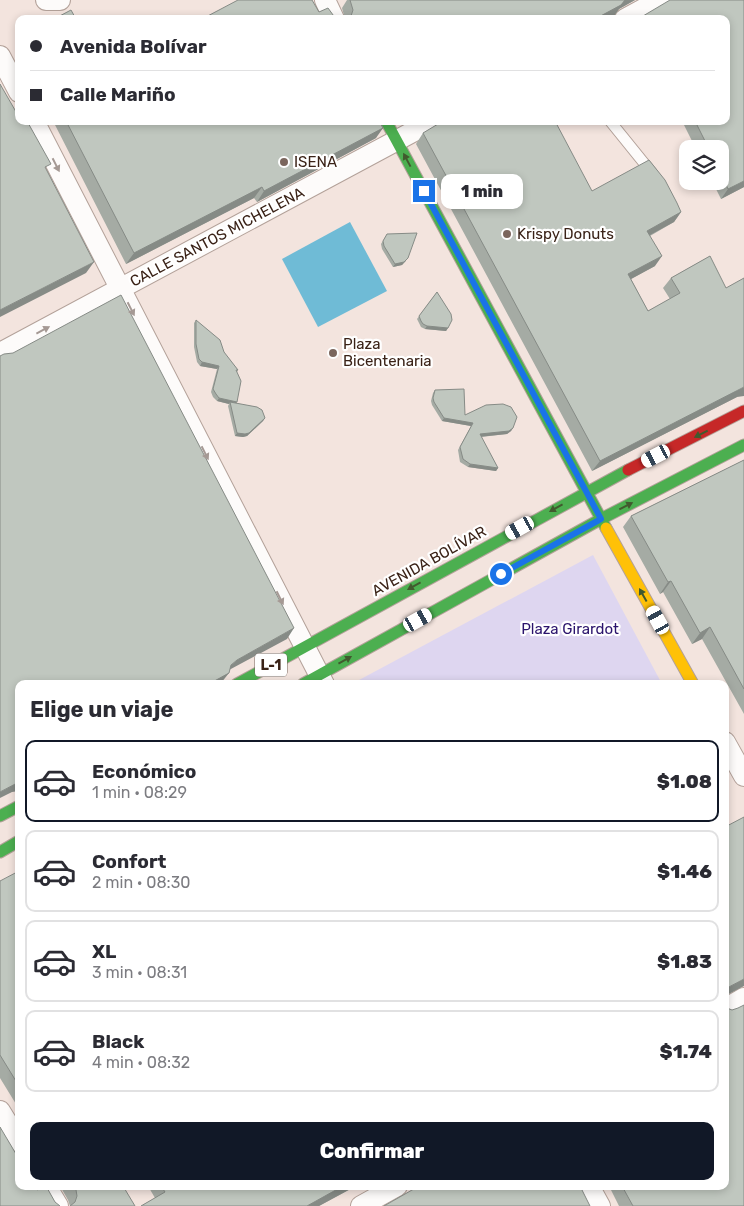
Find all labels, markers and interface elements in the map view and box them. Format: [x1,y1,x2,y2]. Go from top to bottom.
text: Avenida Bolívar [60,35,207,58]
text: Calle Mariño [60,83,176,106]
map controls [679,140,729,190]
button: layers [679,140,729,190]
place label: ISENA [294,153,337,171]
one-way arrow [403,153,411,168]
marker: ISENA [278,156,290,168]
one-way arrow [52,157,60,172]
callout: 1 min [442,174,524,208]
route end [413,180,435,202]
text: 1 min [461,182,503,201]
street label: CALLE SANTOS MICHELENA [127,183,307,291]
place label: Krispy Donuts [517,225,614,243]
marker: Krispy Donuts [501,228,513,240]
one-way arrow [127,302,135,316]
one-way arrow [36,326,50,334]
place label: Plaza Bicentenaria [343,335,432,370]
marker: Plaza Bicentenaria [327,347,339,359]
one-way arrow [693,430,708,438]
car [639,443,672,469]
one-way arrow [201,446,209,461]
one-way arrow [618,502,633,510]
one-way arrow [549,504,564,512]
car [503,514,536,542]
street label: AVENIDA BOLÍVAR [369,522,489,600]
route start [490,563,512,585]
one-way arrow [406,582,421,590]
one-way arrow [639,589,648,602]
one-way arrow [275,591,284,605]
car [644,603,671,637]
car [401,606,434,634]
park label: Plaza Girardot [521,620,619,638]
road number: L-1 [255,654,287,676]
one-way arrow [338,656,353,664]
text: Elige un viaje [30,696,174,723]
icon: car [32,759,77,804]
text: Económico [92,760,196,783]
text: $1.08 [657,770,712,793]
text: 1 min · 08:29 [92,783,187,802]
icon: car [32,849,77,894]
text: Confort [92,850,166,873]
text: $1.46 [657,860,712,883]
text: 2 min · 08:30 [92,873,190,892]
icon: car [32,939,77,984]
text: XL [92,940,116,963]
text: $1.83 [657,950,712,973]
text: 3 min · 08:31 [92,963,187,982]
icon: car [32,1029,77,1074]
text: Black [92,1030,144,1053]
text: $1.74 [660,1040,712,1063]
text: 4 min · 08:32 [92,1053,190,1072]
button: Confirmar [30,1122,714,1180]

